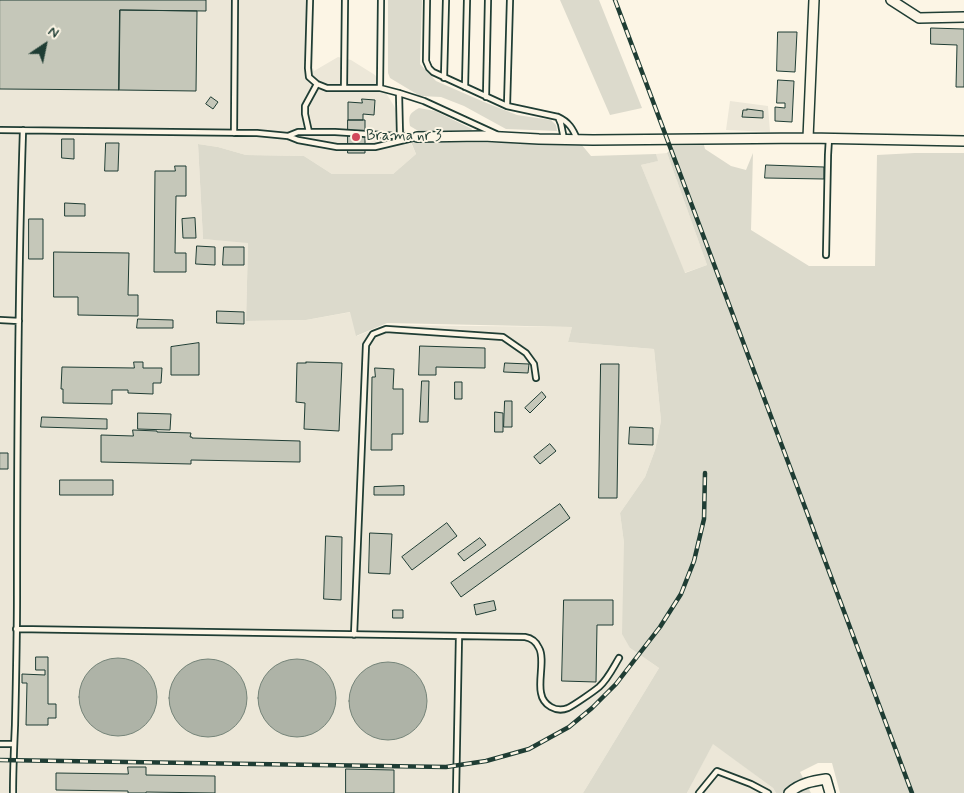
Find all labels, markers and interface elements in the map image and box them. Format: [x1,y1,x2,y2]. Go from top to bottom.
north arrow [20,20,70,70]
text: N [44,22,62,43]
place label: Brama nr 3 [366,128,442,146]
marker: Brama nr 3 [350,131,362,143]

